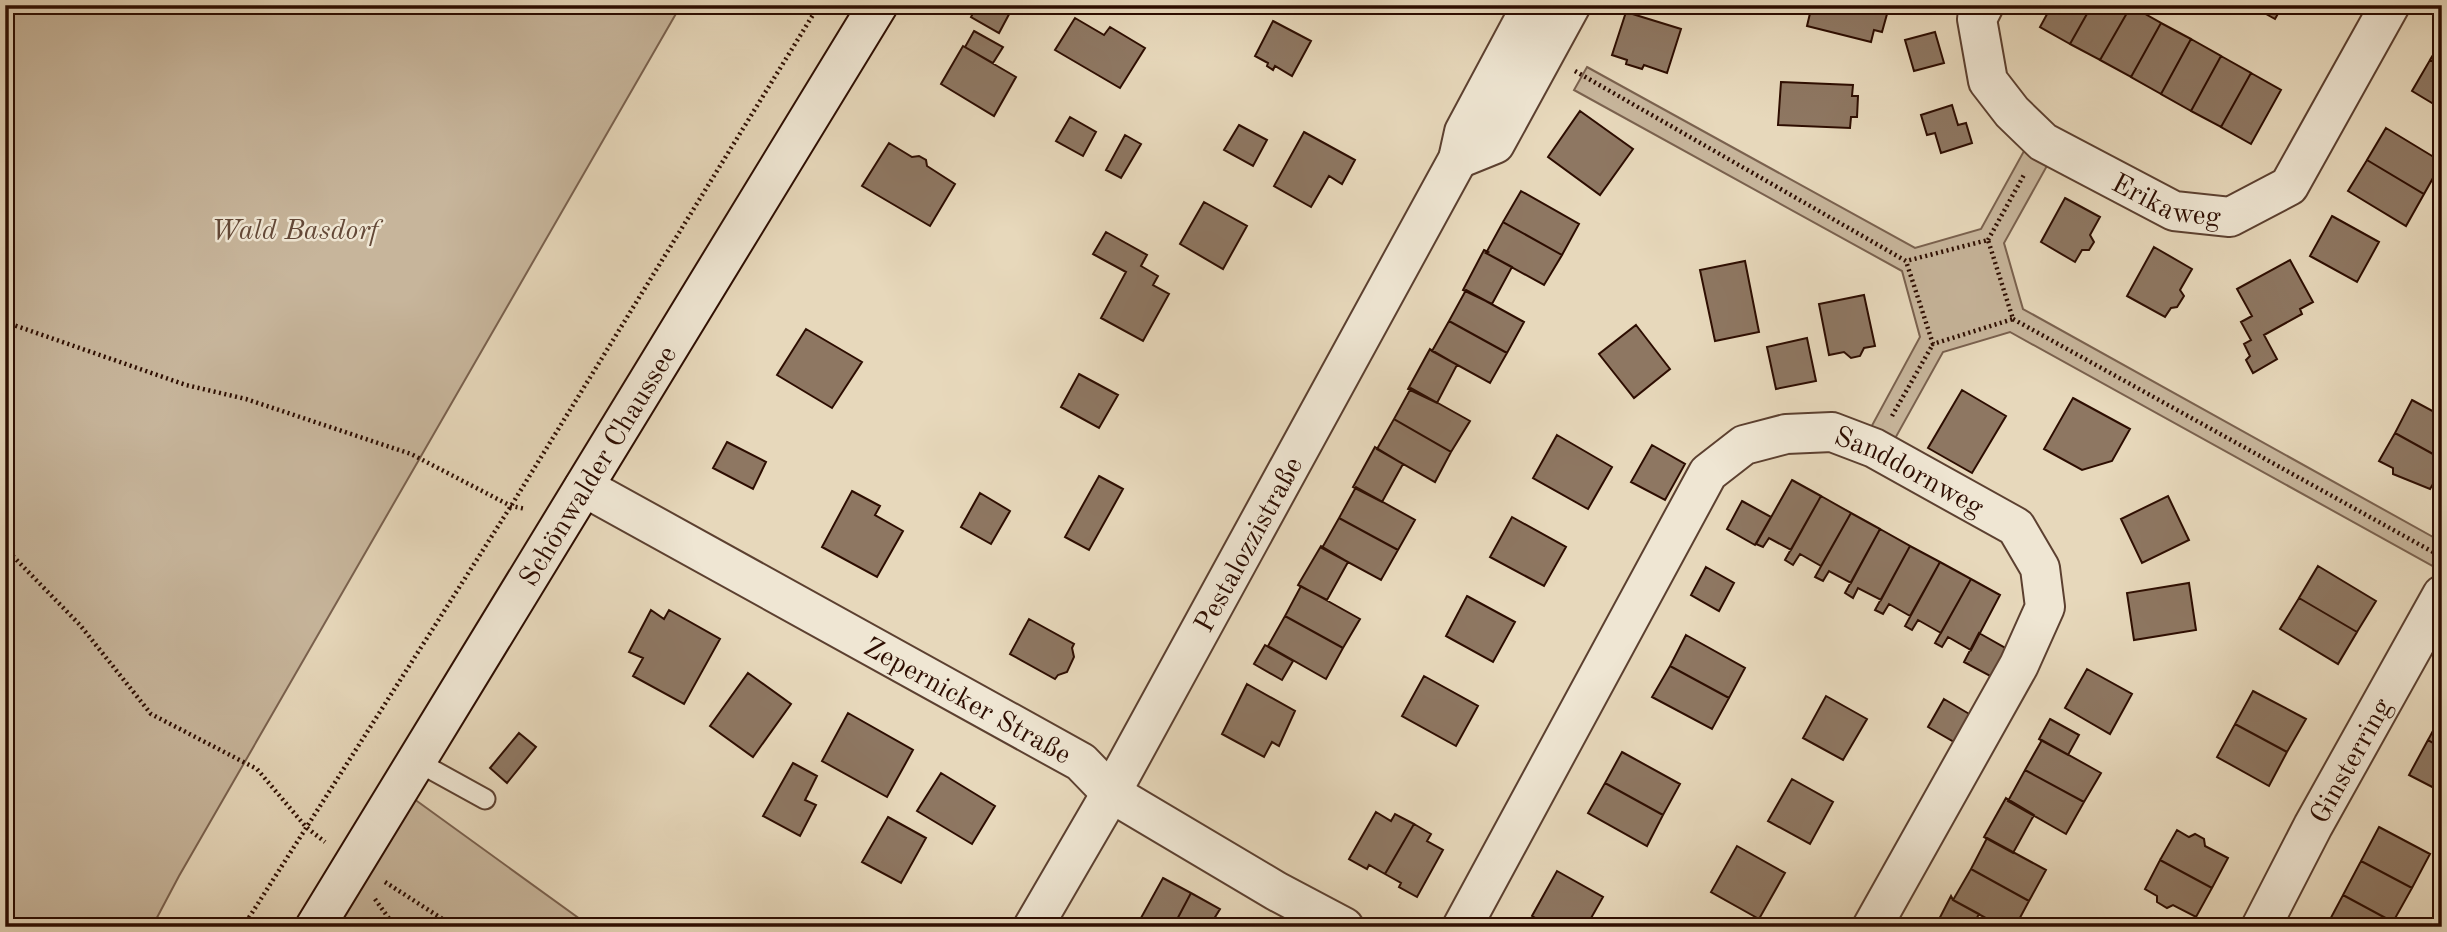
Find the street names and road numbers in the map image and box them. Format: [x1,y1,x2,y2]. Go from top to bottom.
street label: Erikaweg [2107,170,2222,233]
street label: Schönwalder Chaussee [516,342,683,592]
street label: Sanddornweg [1830,423,1988,523]
street label: Pestalozzistraße [1191,453,1309,638]
street label: Zepernicker Straße [858,634,1075,771]
street label: Ginsterring [2306,694,2398,829]

